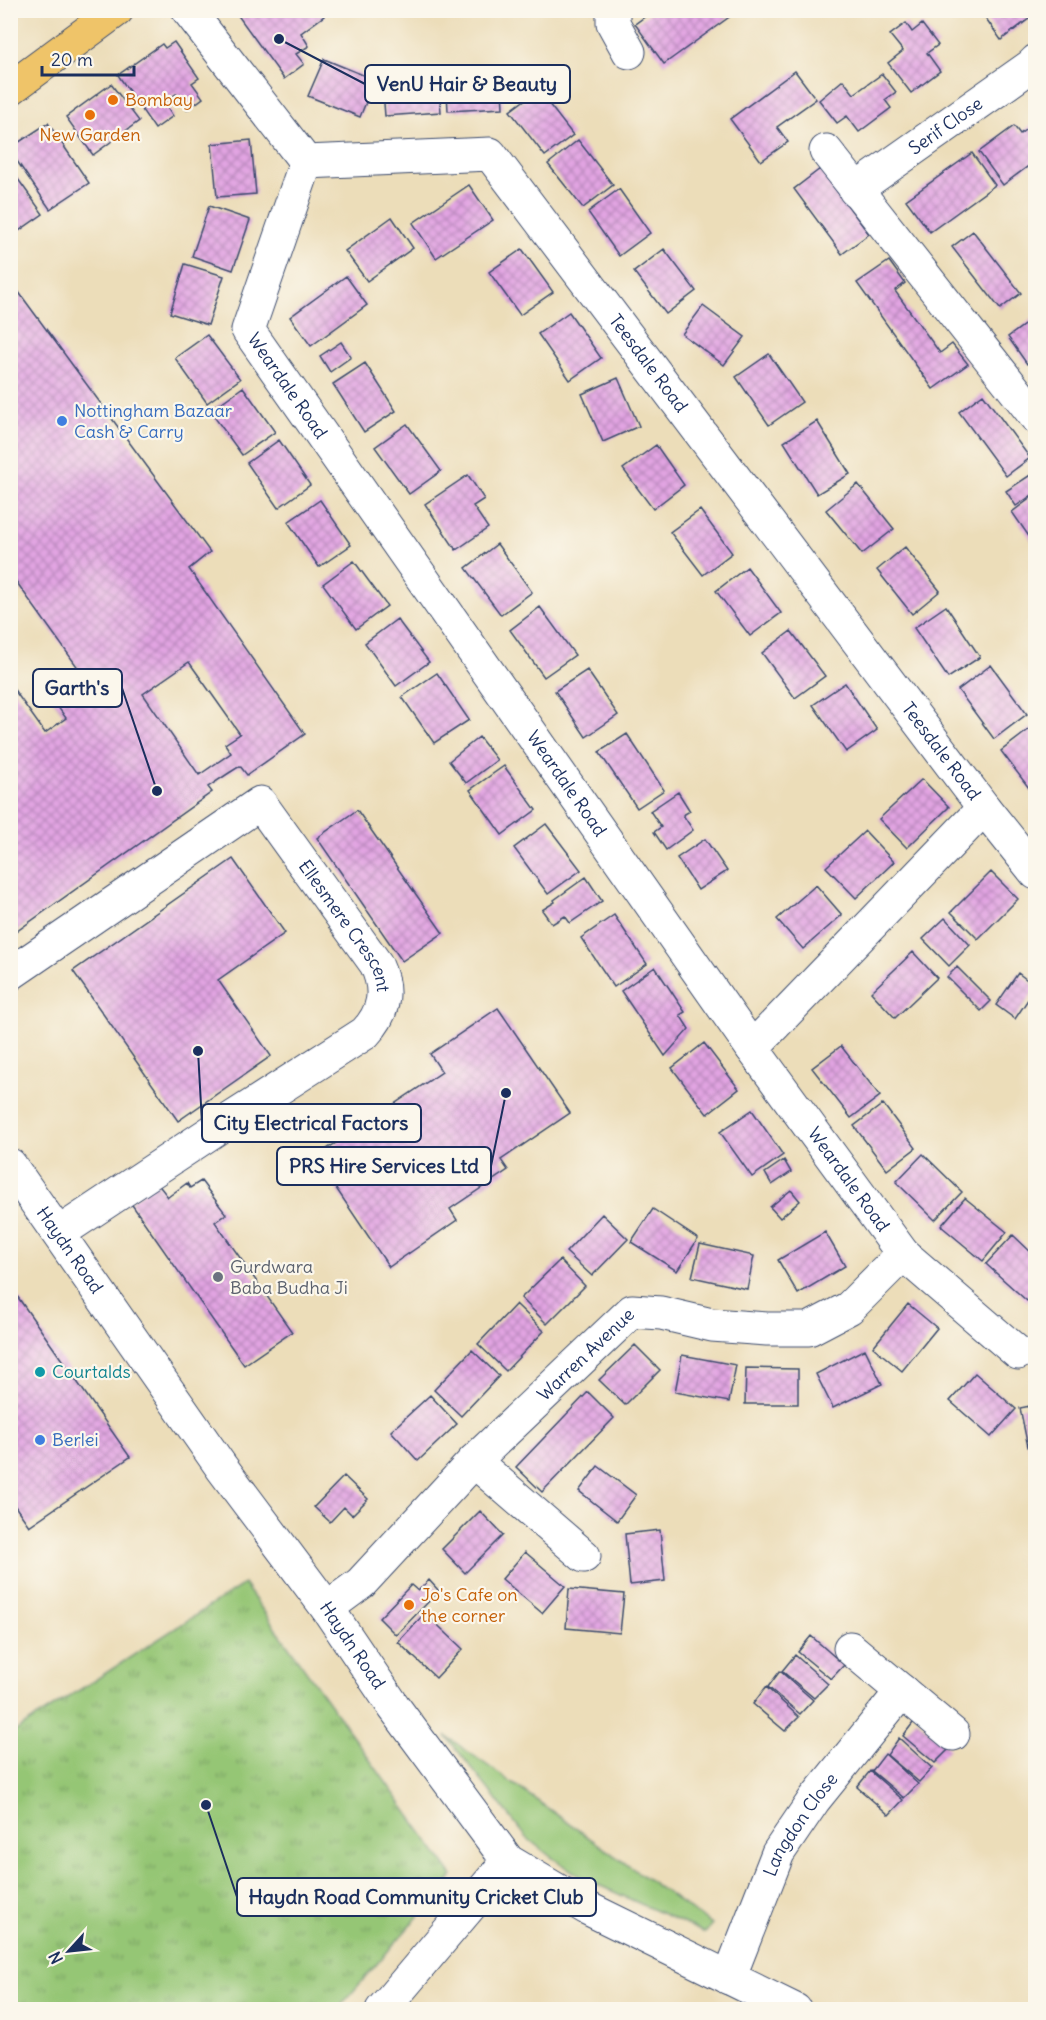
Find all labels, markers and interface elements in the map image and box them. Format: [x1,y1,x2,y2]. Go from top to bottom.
scale bar [42,39,134,77]
text: 20 m [51,48,93,71]
callout: VenU Hair & Beauty [365,65,570,103]
text: VenU Hair & Beauty [377,71,557,96]
place label: Bombay [125,88,193,111]
street label: Serif Close [904,92,987,160]
marker: Bombay [106,93,120,107]
marker: New Garden [83,108,97,122]
place label: New Garden [39,123,141,146]
street label: Teesdale Road [604,309,693,417]
street label: Weardale Road [243,328,333,443]
place label: Nottingham Bazaar Cash & Carry [74,399,233,443]
marker: Nottingham Bazaar Cash & Carry [55,414,69,428]
callout: Garth's [33,669,122,707]
text: Garth's [45,675,109,700]
street label: Teesdale Road [897,697,986,805]
street label: Weardale Road [522,726,612,841]
street label: Ellesmere Crescent [294,855,395,993]
callout: City Electrical Factors [202,1104,421,1142]
text: City Electrical Factors [214,1110,408,1135]
street label: Weardale Road [803,1122,895,1236]
callout: PRS Hire Services Ltd [277,1147,491,1185]
text: PRS Hire Services Ltd [289,1153,479,1178]
street label: Haydn Road [32,1202,109,1298]
place label: Gurdwara Baba Budha Ji [230,1255,348,1299]
marker: Gurdwara Baba Budha Ji [211,1270,225,1284]
street label: Warren Avenue [532,1303,639,1406]
place label: Courtalds [52,1360,131,1383]
marker: Courtalds [33,1365,47,1379]
place label: Berlei [52,1428,99,1451]
marker: Berlei [33,1433,47,1447]
place label: Jo's Cafe on the corner [421,1583,518,1627]
street label: Haydn Road [315,1597,391,1694]
marker: Jo's Cafe on the corner [402,1598,416,1612]
street label: Langdon Close [758,1768,842,1880]
callout: Haydn Road Community Cricket Club [237,1878,596,1916]
text: Haydn Road Community Cricket Club [248,1884,584,1909]
north arrow [39,1921,99,1981]
text: N [44,1948,67,1967]

